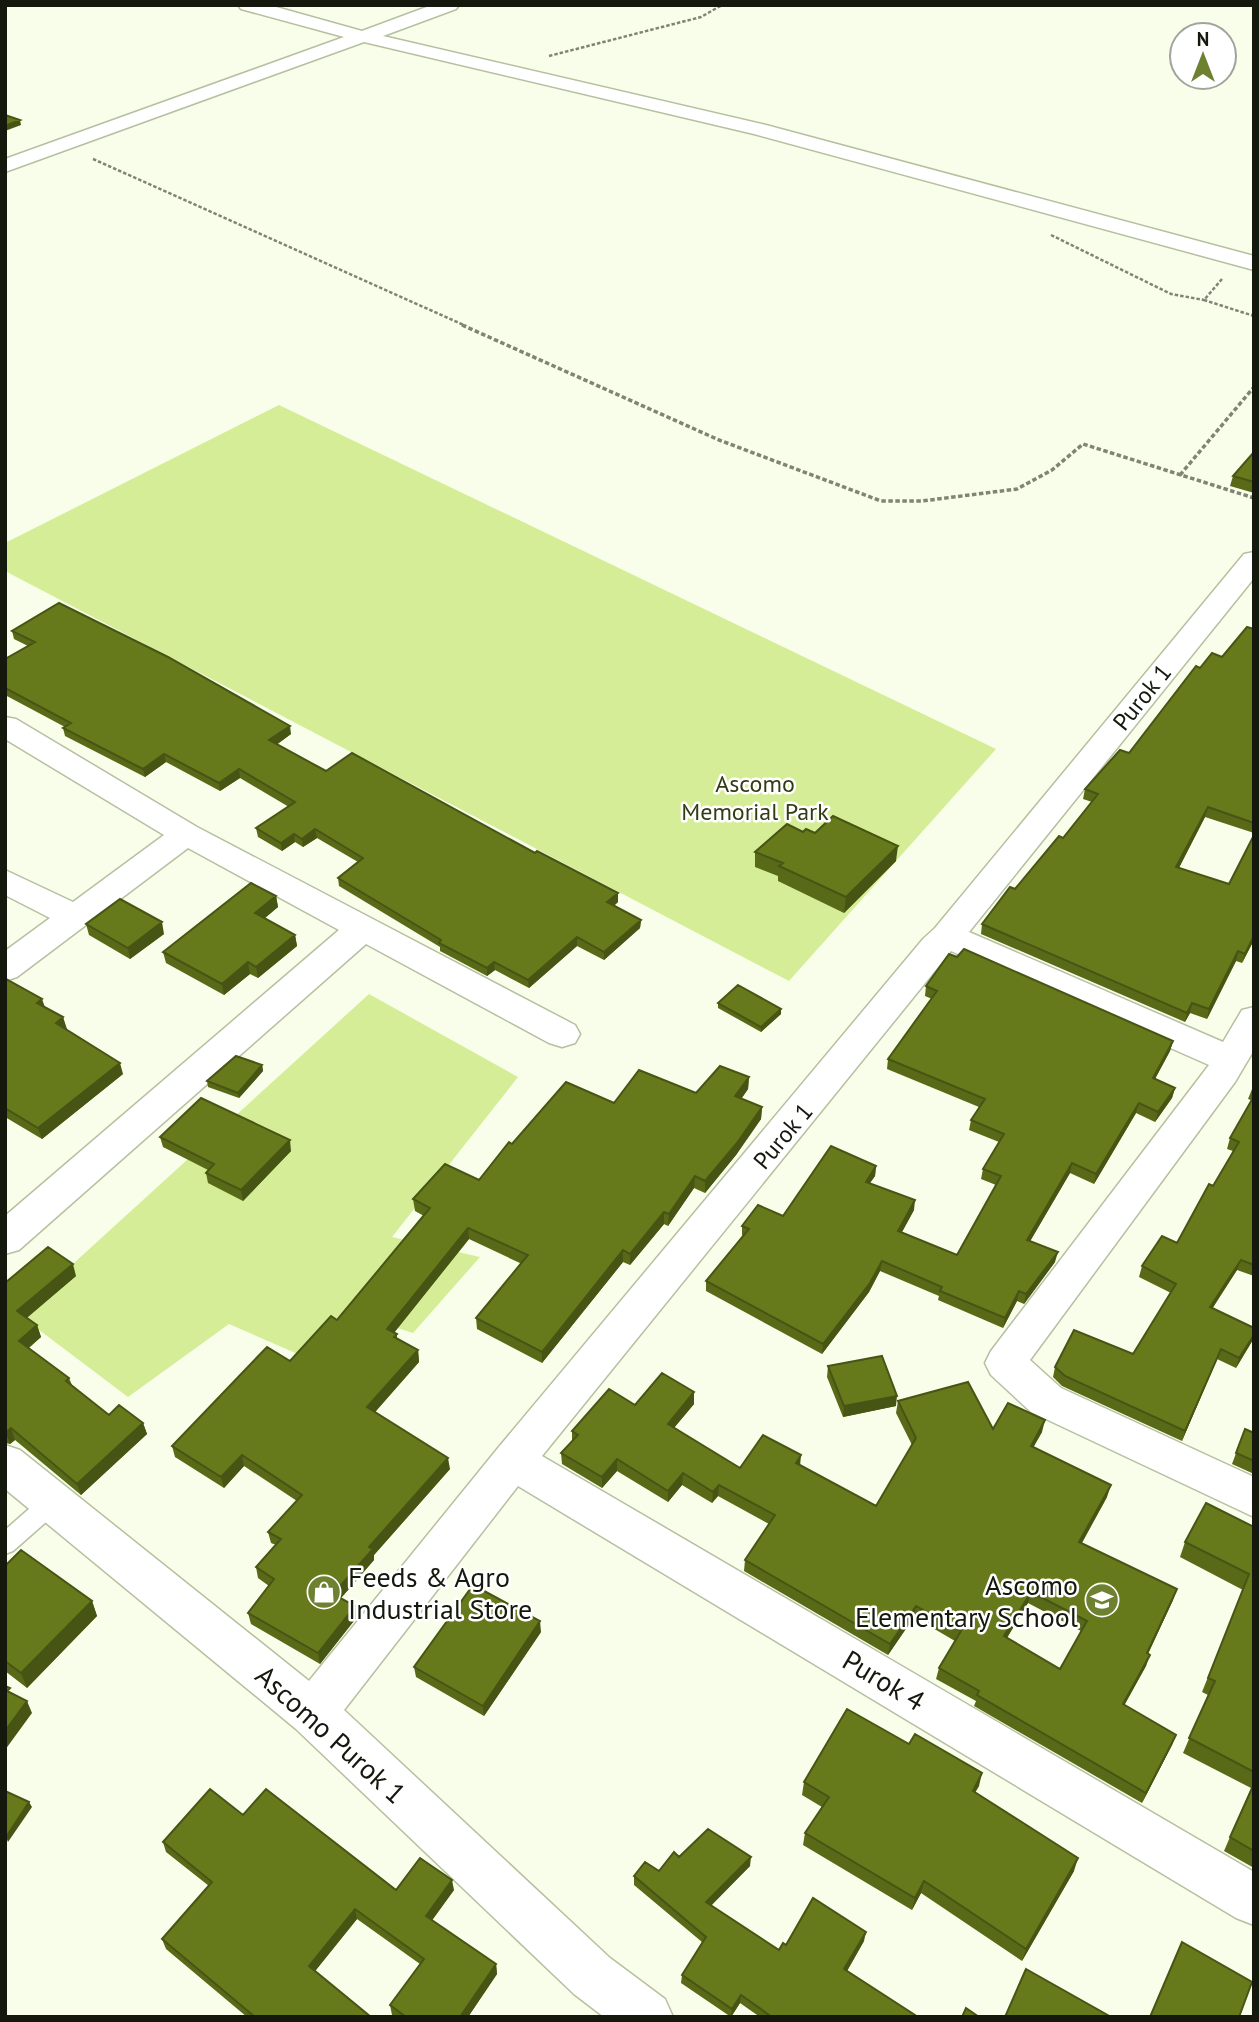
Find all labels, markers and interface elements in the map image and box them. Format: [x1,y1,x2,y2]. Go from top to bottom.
north arrow [1168,21,1238,91]
text: N [1197,27,1209,51]
street label: Purok 1 [1106,657,1178,737]
park label: Ascomo Memorial Park [681,768,829,827]
street label: Purok 1 [746,1097,820,1175]
place label: Feeds & Agro Industrial Store [348,1558,532,1627]
place label: Ascomo Elementary School [855,1566,1078,1635]
shop icon: Feeds & Agro Industrial Store [305,1573,343,1611]
school or university icon: Ascomo Elementary School [1083,1581,1121,1619]
street label: Purok 4 [836,1641,932,1719]
street label: Ascomo Purok 1 [248,1657,414,1811]

